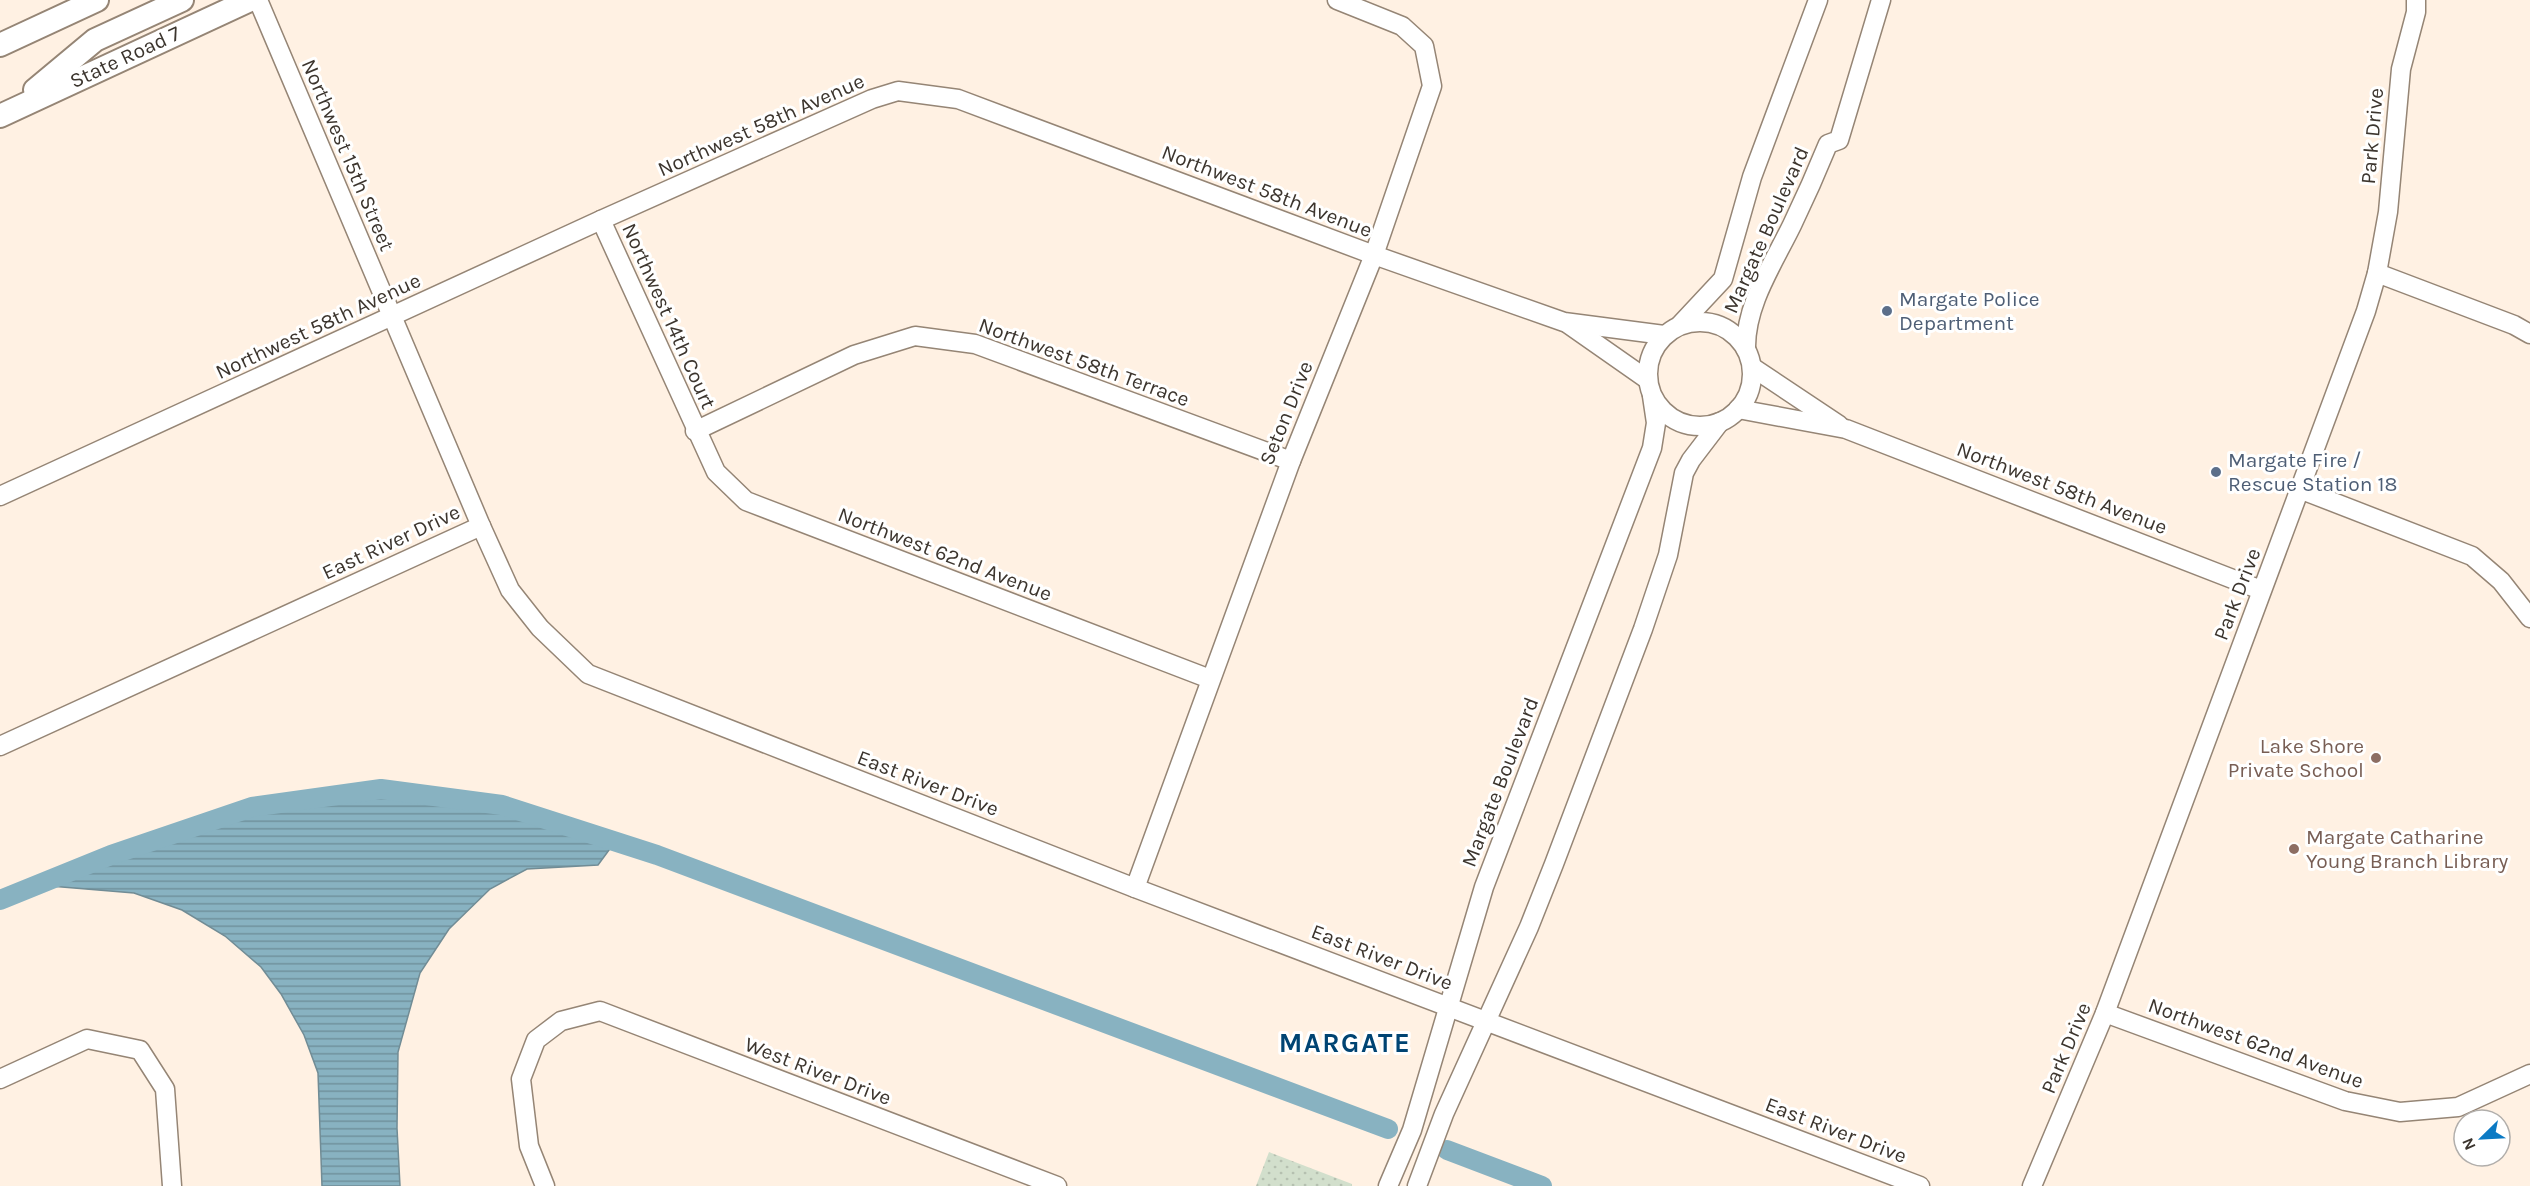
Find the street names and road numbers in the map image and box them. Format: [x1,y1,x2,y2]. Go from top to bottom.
street label: State Road 7 [66,21,184,93]
street label: Northwest 15th Street [297,56,399,255]
street label: Northwest 58th Avenue [654,69,868,181]
street label: Park Drive [2356,87,2388,185]
street label: Northwest 58th Avenue [1158,140,1376,242]
street label: Margate Boulevard [1718,143,1814,317]
street label: Northwest 14th Court [617,219,721,413]
street label: Northwest 58th Avenue [212,268,424,384]
street label: Northwest 58th Terrace [975,313,1193,411]
street label: Seton Drive [1254,358,1318,468]
street label: Northwest 58th Avenue [1953,437,2171,539]
street label: East River Drive [318,500,464,584]
street label: Northwest 62nd Avenue [835,502,1055,606]
street label: Park Drive [2208,545,2266,643]
street label: Margate Boulevard [1457,694,1543,870]
street label: East River Drive [854,745,1002,821]
street label: East River Drive [1308,919,1456,995]
street label: Northwest 62nd Avenue [2145,993,2367,1093]
street label: Park Drive [2036,999,2096,1097]
street label: West River Drive [741,1032,895,1110]
street label: East River Drive [1762,1092,1910,1168]

